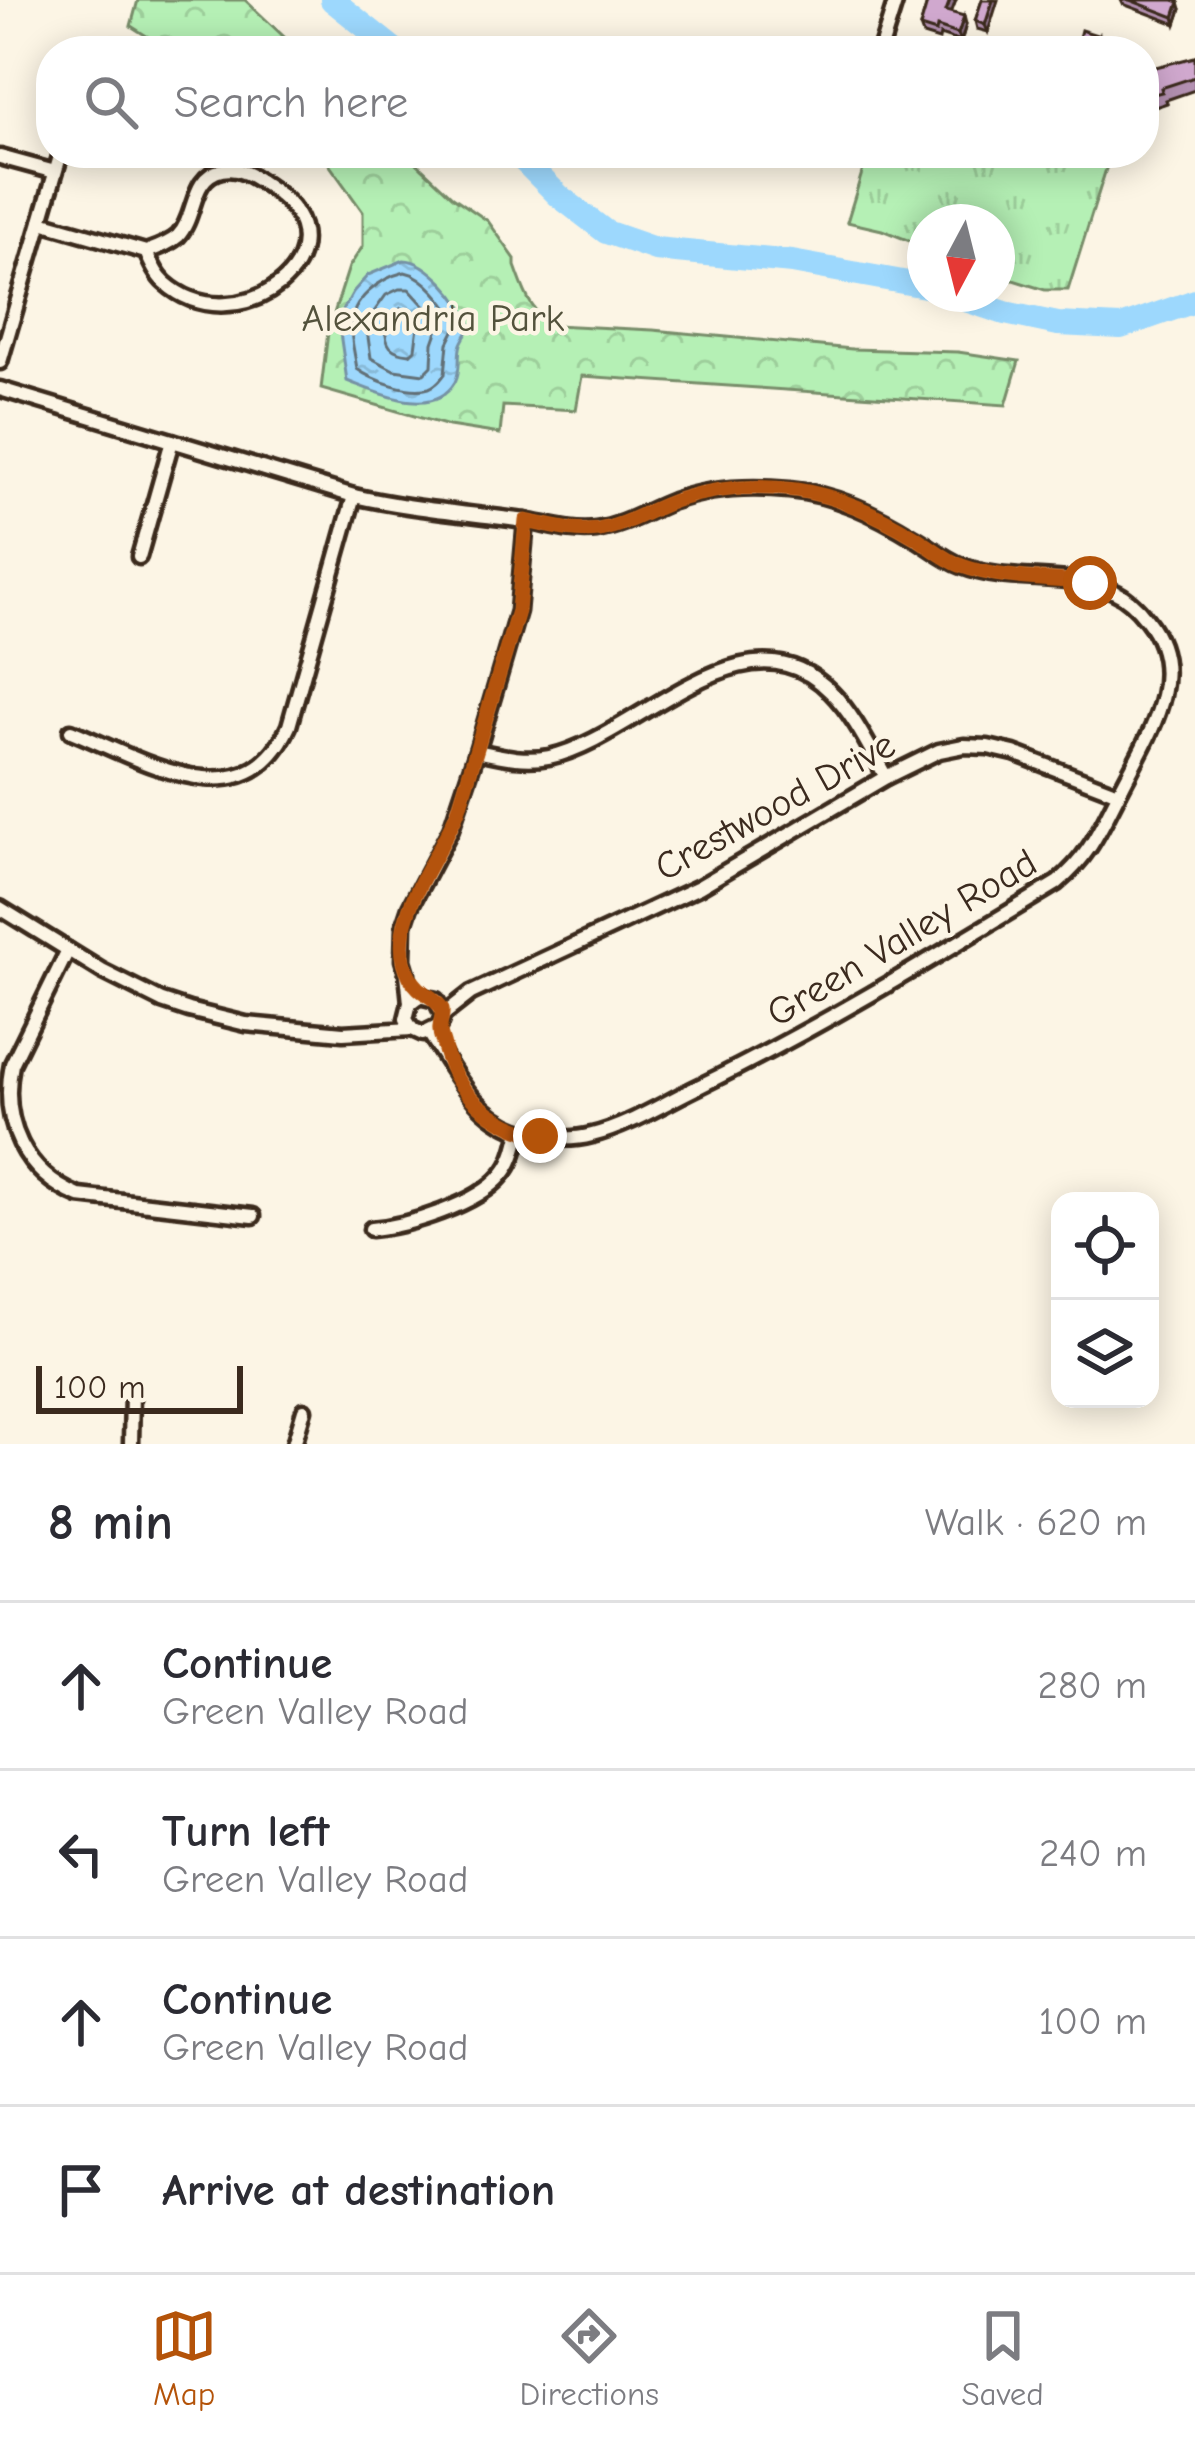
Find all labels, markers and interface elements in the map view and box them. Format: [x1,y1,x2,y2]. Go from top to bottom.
search box [36,36,1159,168]
icon: search [78,69,144,135]
text: Search here [174,76,408,128]
north arrow [907,204,1015,312]
park label: Alexandria Park [302,296,565,341]
route start [1063,556,1117,610]
street label: Crestwood Drive [647,722,903,890]
street label: Green Valley Road [759,840,1045,1036]
route end [513,1109,567,1163]
map controls [1051,1192,1159,1408]
button: locate [1051,1192,1159,1300]
button: layers [1051,1300,1159,1408]
scale bar [36,1360,243,1413]
text: 100 m [54,1368,146,1406]
text: 8 min [48,1493,173,1552]
text: Walk · 620 m [925,1500,1147,1545]
text: Continue [162,1637,332,1689]
icon: ahead [48,1653,114,1719]
text: 280 m [1037,1663,1147,1708]
text: Green Valley Road [162,1689,468,1734]
text: Turn left [162,1805,329,1857]
icon: left [48,1821,114,1887]
text: 240 m [1039,1831,1147,1876]
text: Green Valley Road [162,1857,468,1902]
text: Continue [162,1973,332,2025]
icon: ahead [48,1989,114,2055]
text: 100 m [1039,1999,1147,2044]
text: Green Valley Road [162,2025,468,2070]
icon: arrive [48,2157,114,2223]
text: Arrive at destination [162,2164,555,2216]
tab: Map [151,2303,217,2413]
tab: Directions [520,2303,659,2413]
tab: Saved [961,2303,1044,2413]

